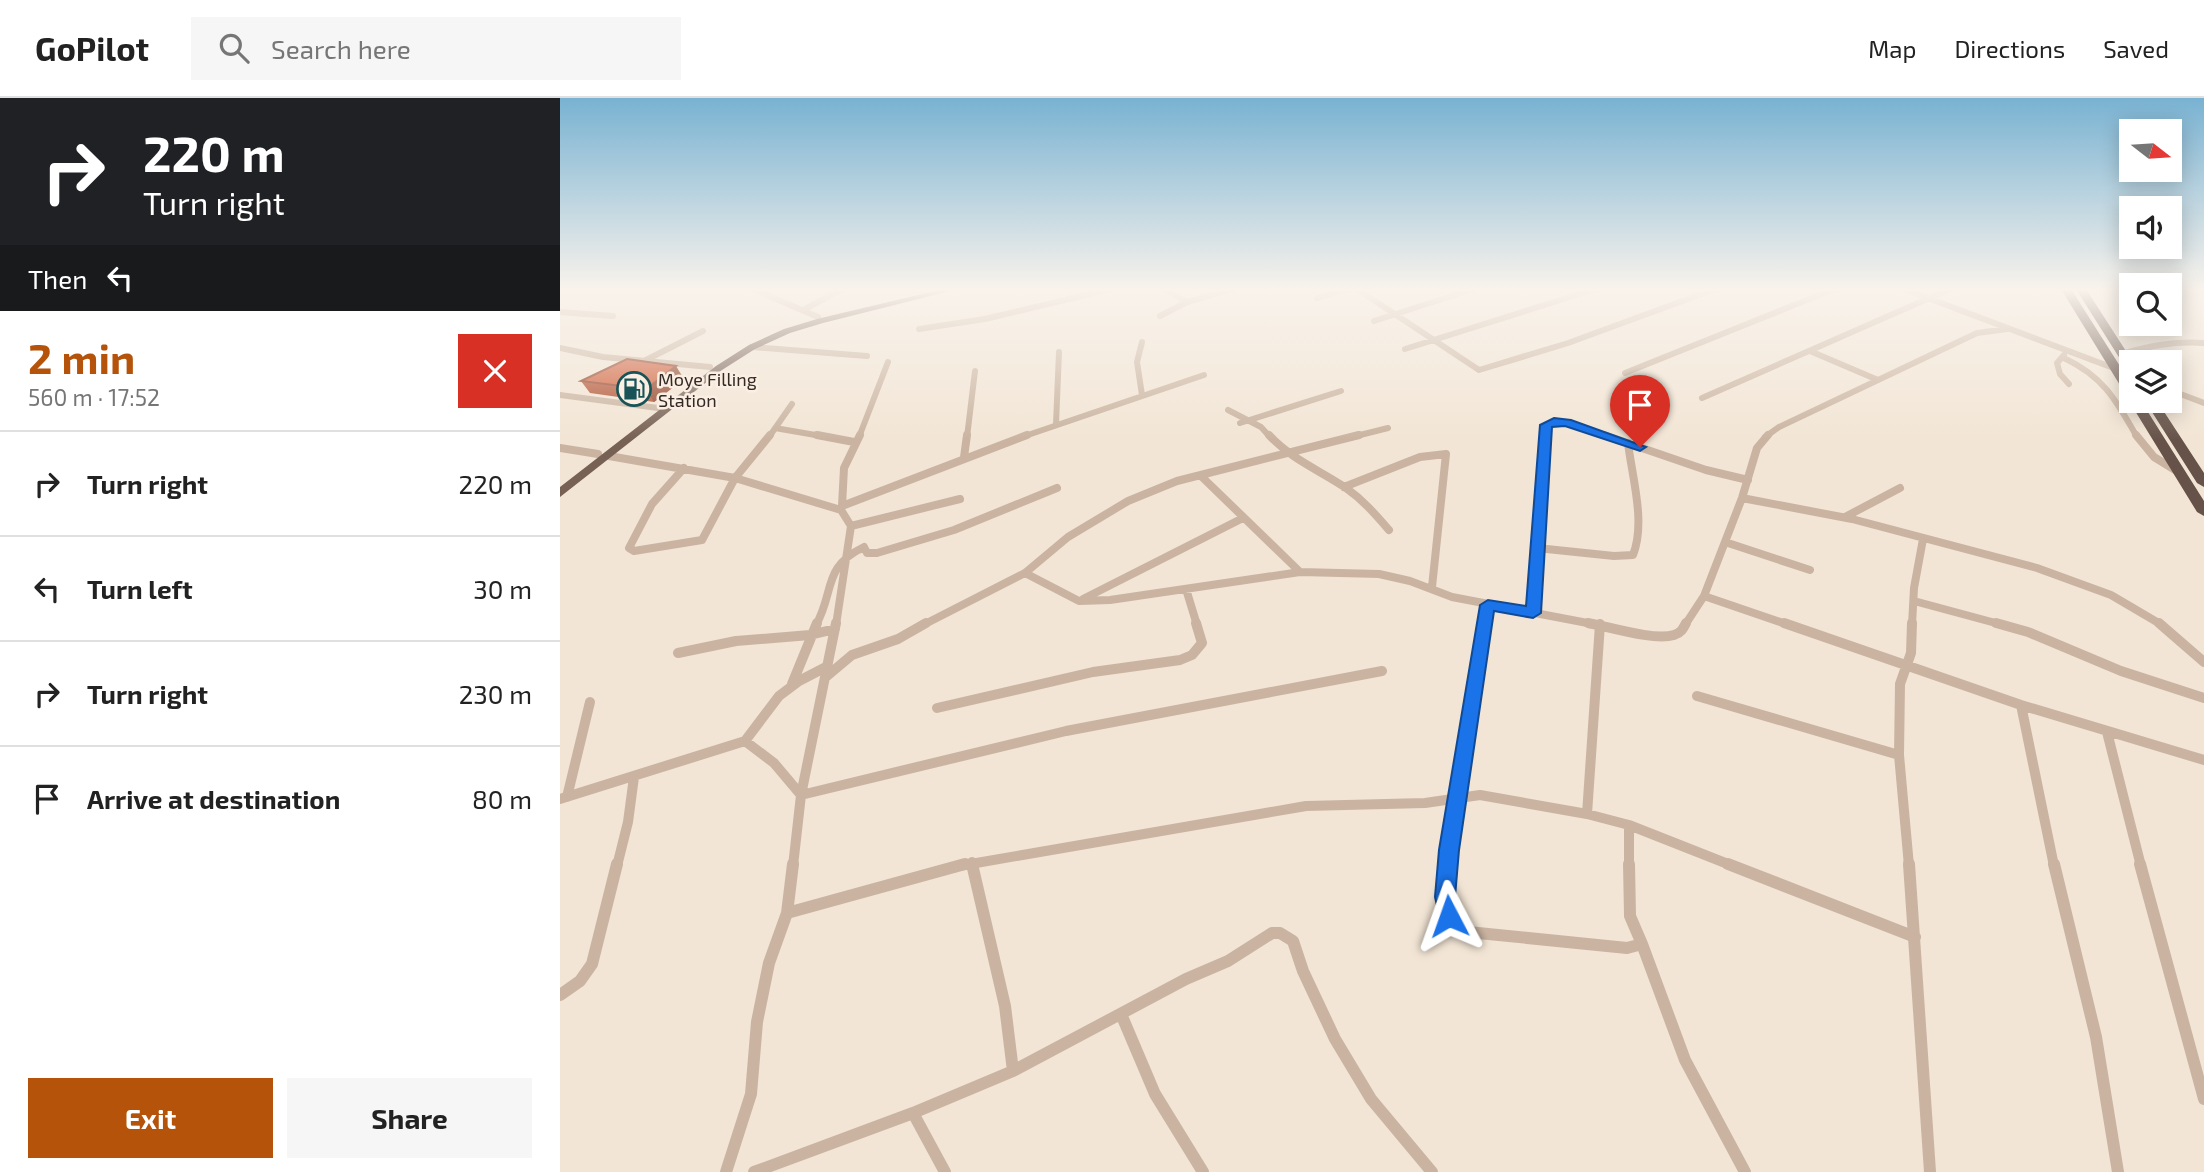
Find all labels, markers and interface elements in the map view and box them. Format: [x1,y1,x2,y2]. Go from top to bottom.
search box [191,17,681,80]
text: GoPilot [35,28,149,68]
icon: search [215,29,253,67]
text: Search here [271,33,411,64]
text: Map [1868,34,1916,63]
text: Directions [1954,34,2065,63]
text: Saved [2103,34,2169,63]
north arrow [2119,119,2182,182]
map controls [2119,119,2182,413]
text: 220 m [143,123,285,182]
icon: right [28,126,119,217]
text: Turn right [143,183,285,221]
button: sound [2119,196,2182,259]
icon: left [101,259,139,297]
text: Then [28,263,87,294]
button: search [2119,273,2182,336]
text: 2 min [28,332,135,382]
button: close [458,334,532,408]
button: layers [2119,350,2182,413]
place label: Moye Filling Station [658,368,757,411]
fuel station icon: Moye Filling Station [615,370,653,408]
pin [1610,375,1670,447]
text: 560 m · 17:52 [28,383,160,411]
icon: arrive [1621,386,1659,424]
icon: right [28,465,66,503]
text: Turn right [87,468,208,499]
text: 220 m [459,468,532,499]
icon: left [28,570,66,608]
text: Turn left [87,573,193,604]
text: 30 m [473,573,532,604]
icon: right [28,675,66,713]
text: Turn right [87,678,208,709]
text: 230 m [459,678,532,709]
icon: arrive [28,780,66,818]
text: Arrive at destination [87,783,340,814]
text: 80 m [472,783,532,814]
position arrow [1412,879,1486,953]
button: Exit [28,1078,273,1158]
button: Share [287,1078,532,1158]

